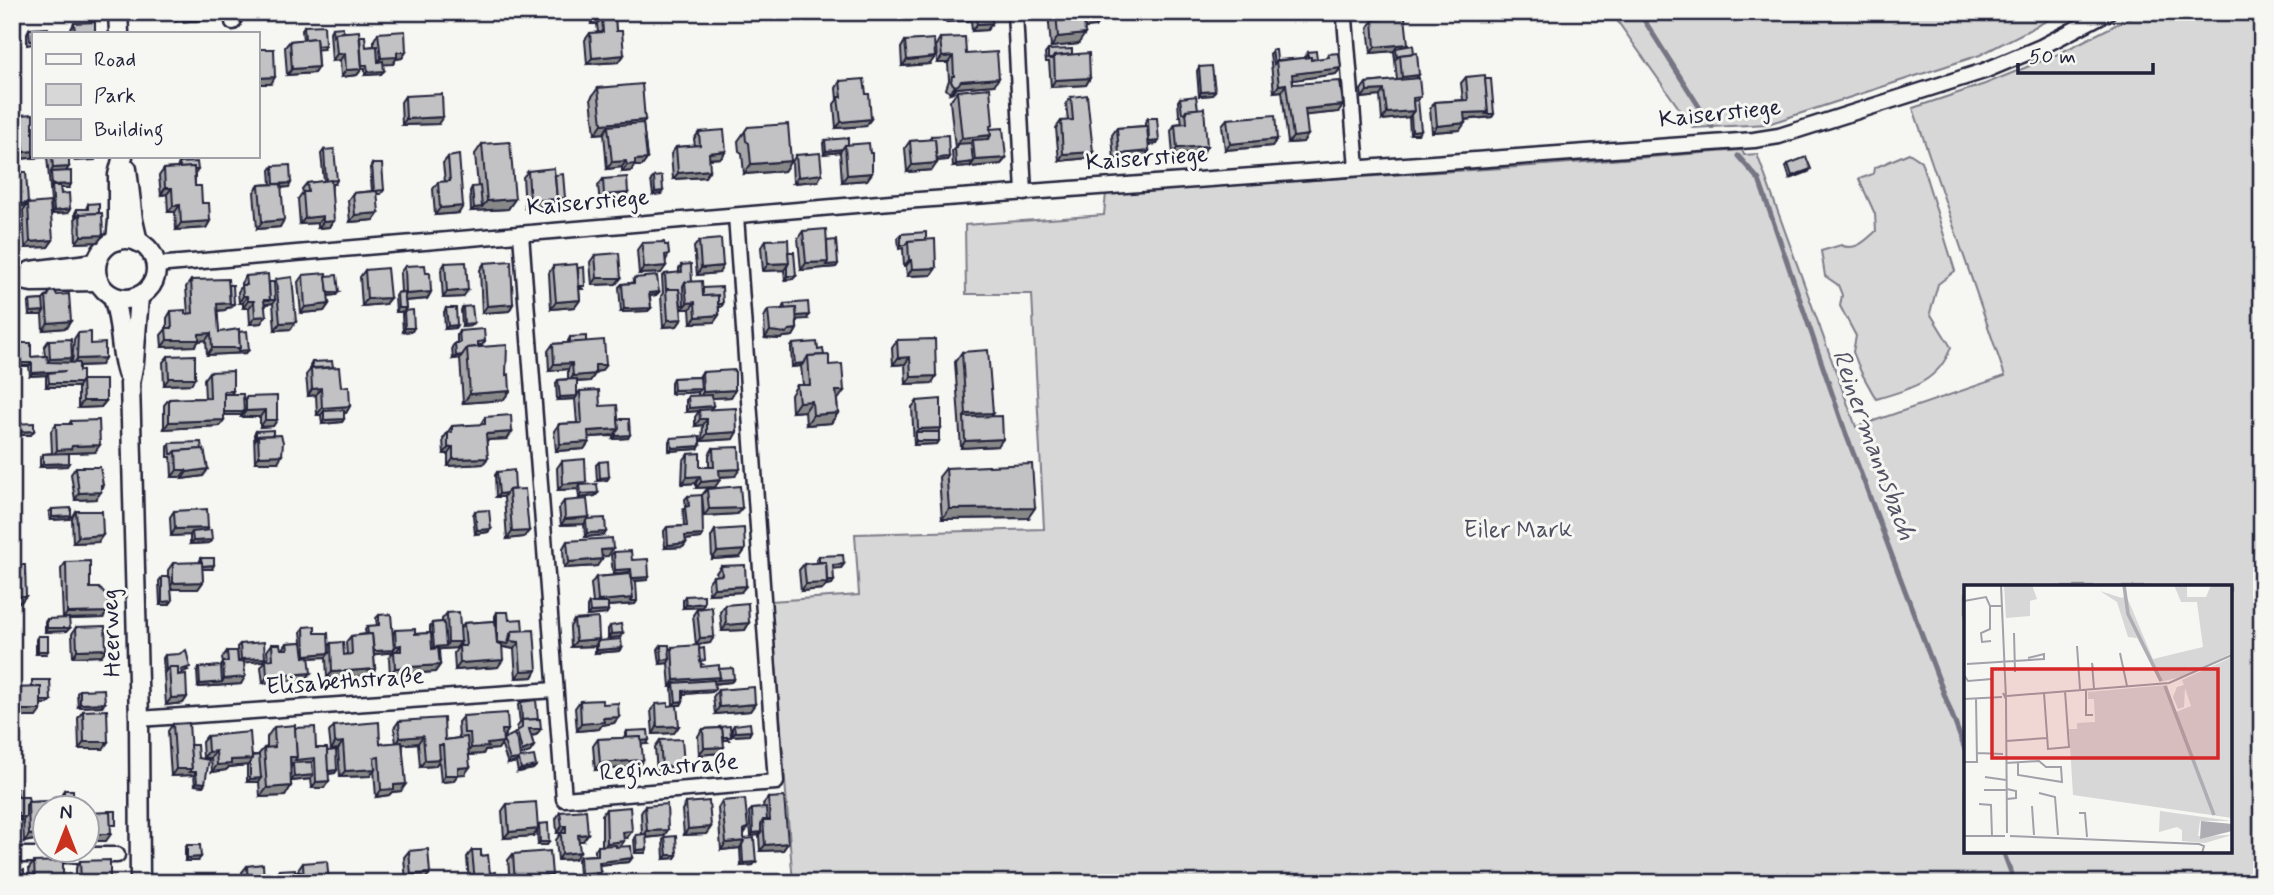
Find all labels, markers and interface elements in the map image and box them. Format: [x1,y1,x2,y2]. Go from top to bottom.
legend [32,32,259,158]
scale bar [2018,32,2153,76]
text: 50 m [2029,43,2076,71]
text: Road [94,46,136,74]
text: Park [94,82,136,110]
street label: Kaiserstiege [1657,92,1783,136]
text: Building [94,116,164,146]
street label: Kaiserstiege [1085,139,1209,179]
street label: Kaiserstiege [526,182,650,224]
water label: Reinermannsbach [1823,345,1923,545]
park label: Eiler Mark [1463,515,1573,546]
inset map [1964,585,2232,853]
street label: Heerweg [95,588,129,678]
street label: Elisabethstraße [265,661,425,703]
street label: Reginastraße [598,746,740,792]
north arrow [32,794,102,864]
text: N [60,801,72,826]

